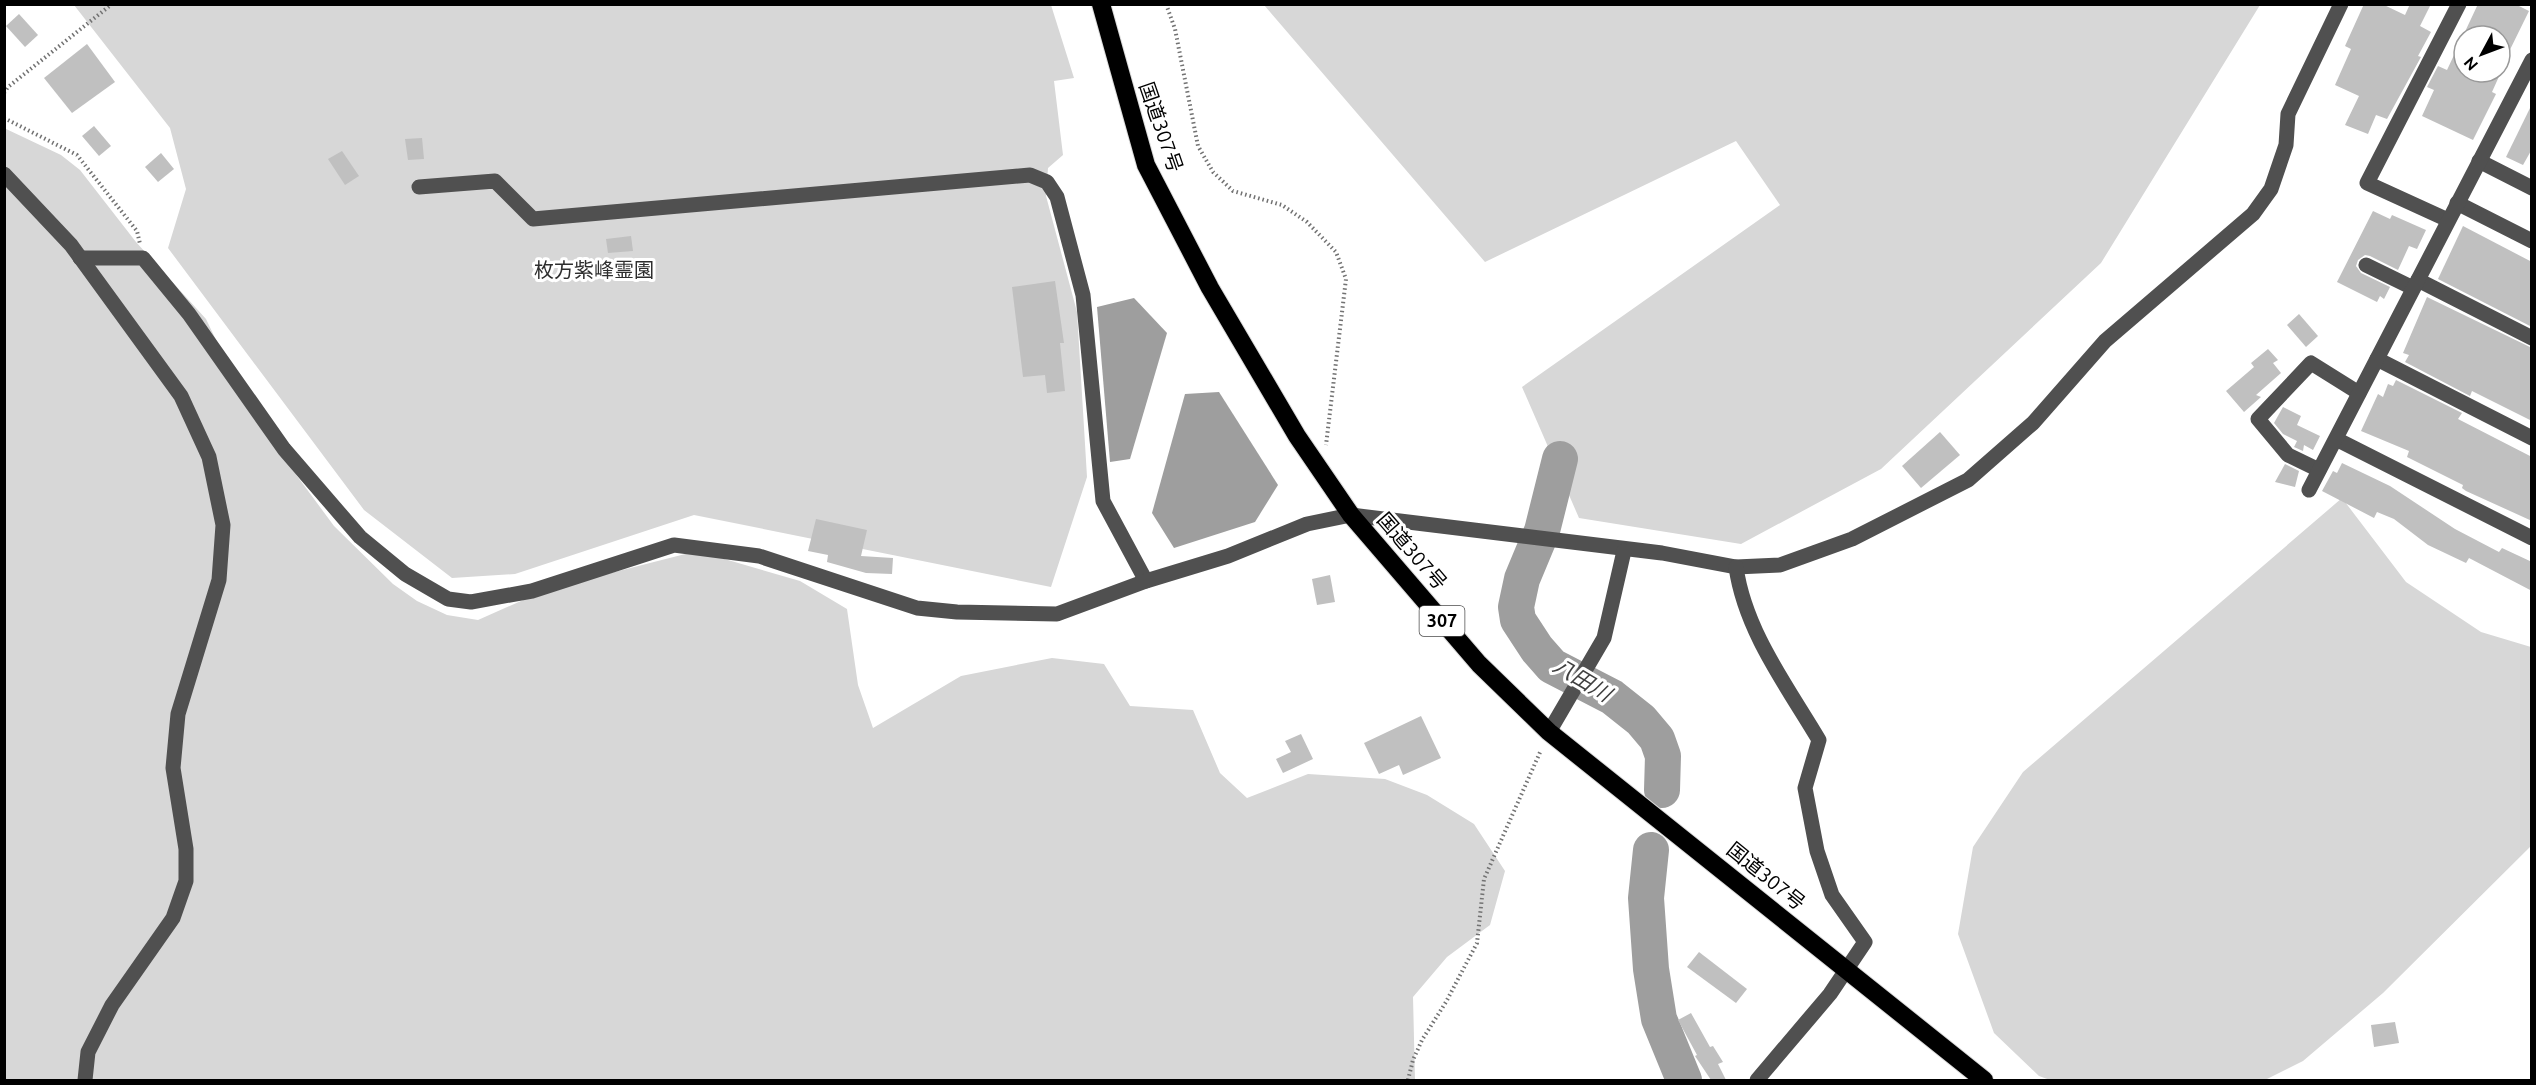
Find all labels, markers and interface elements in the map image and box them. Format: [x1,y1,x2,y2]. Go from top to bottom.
north arrow [2452,24,2512,84]
text: N [2460,53,2481,74]
street label: 国道307号 [1135,79,1188,175]
park label: 枚方紫峰霊園 [534,258,654,281]
street label: 国道307号 [1373,508,1452,594]
road number: 307 [1420,606,1464,636]
water label: 八田川 [1549,653,1617,707]
street label: 国道307号 [1723,837,1810,914]

